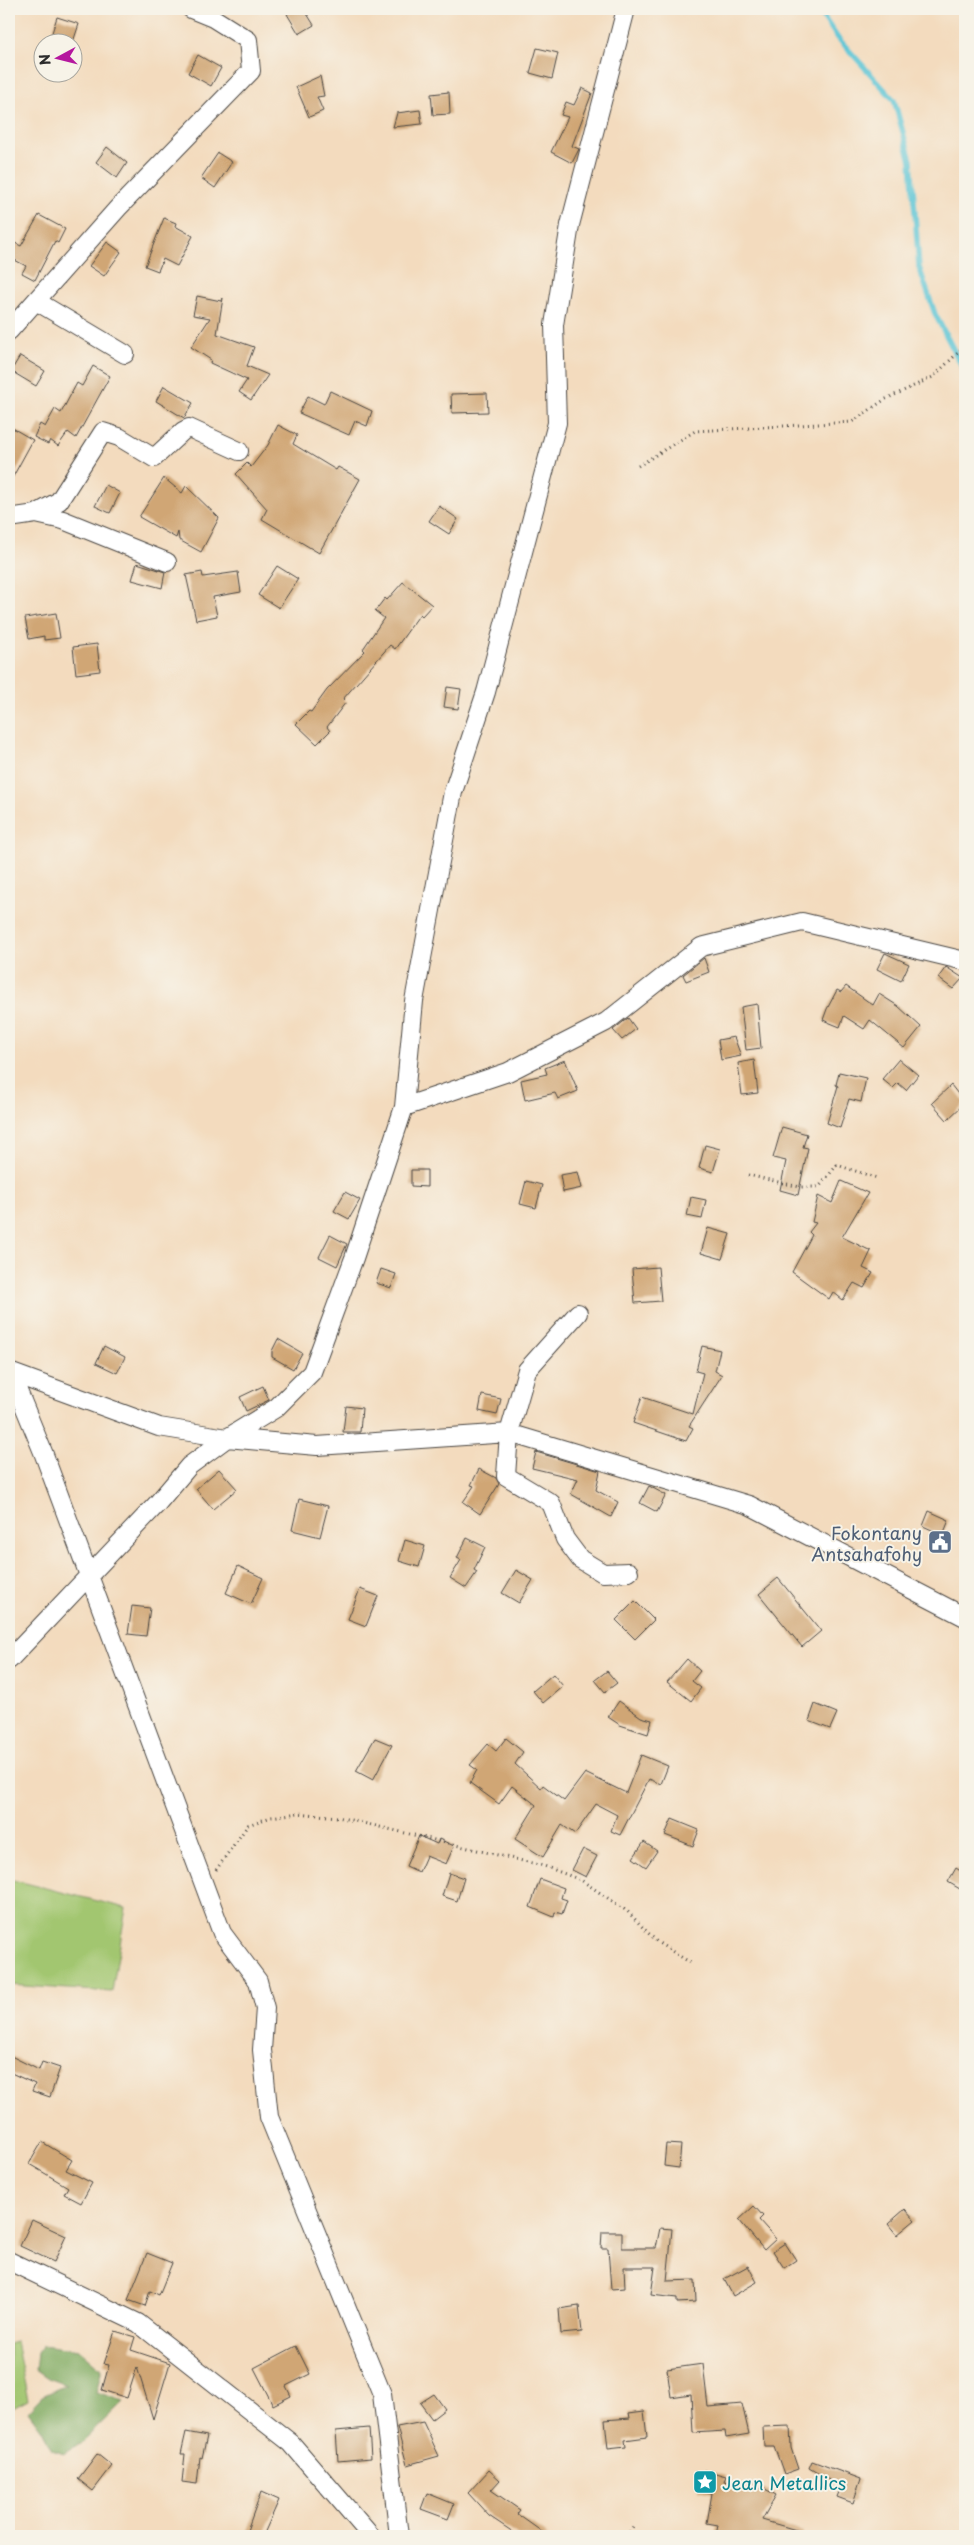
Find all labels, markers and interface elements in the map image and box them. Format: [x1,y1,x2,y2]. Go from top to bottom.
north arrow [32,32,82,82]
text: N [34,53,56,66]
place label: Fokontany Antsahafohy [811,1519,922,1567]
public building icon: Fokontany Antsahafohy [927,1529,953,1555]
place icon: Jean Metallics [692,2469,718,2495]
place label: Jean Metallics [722,2469,846,2496]

